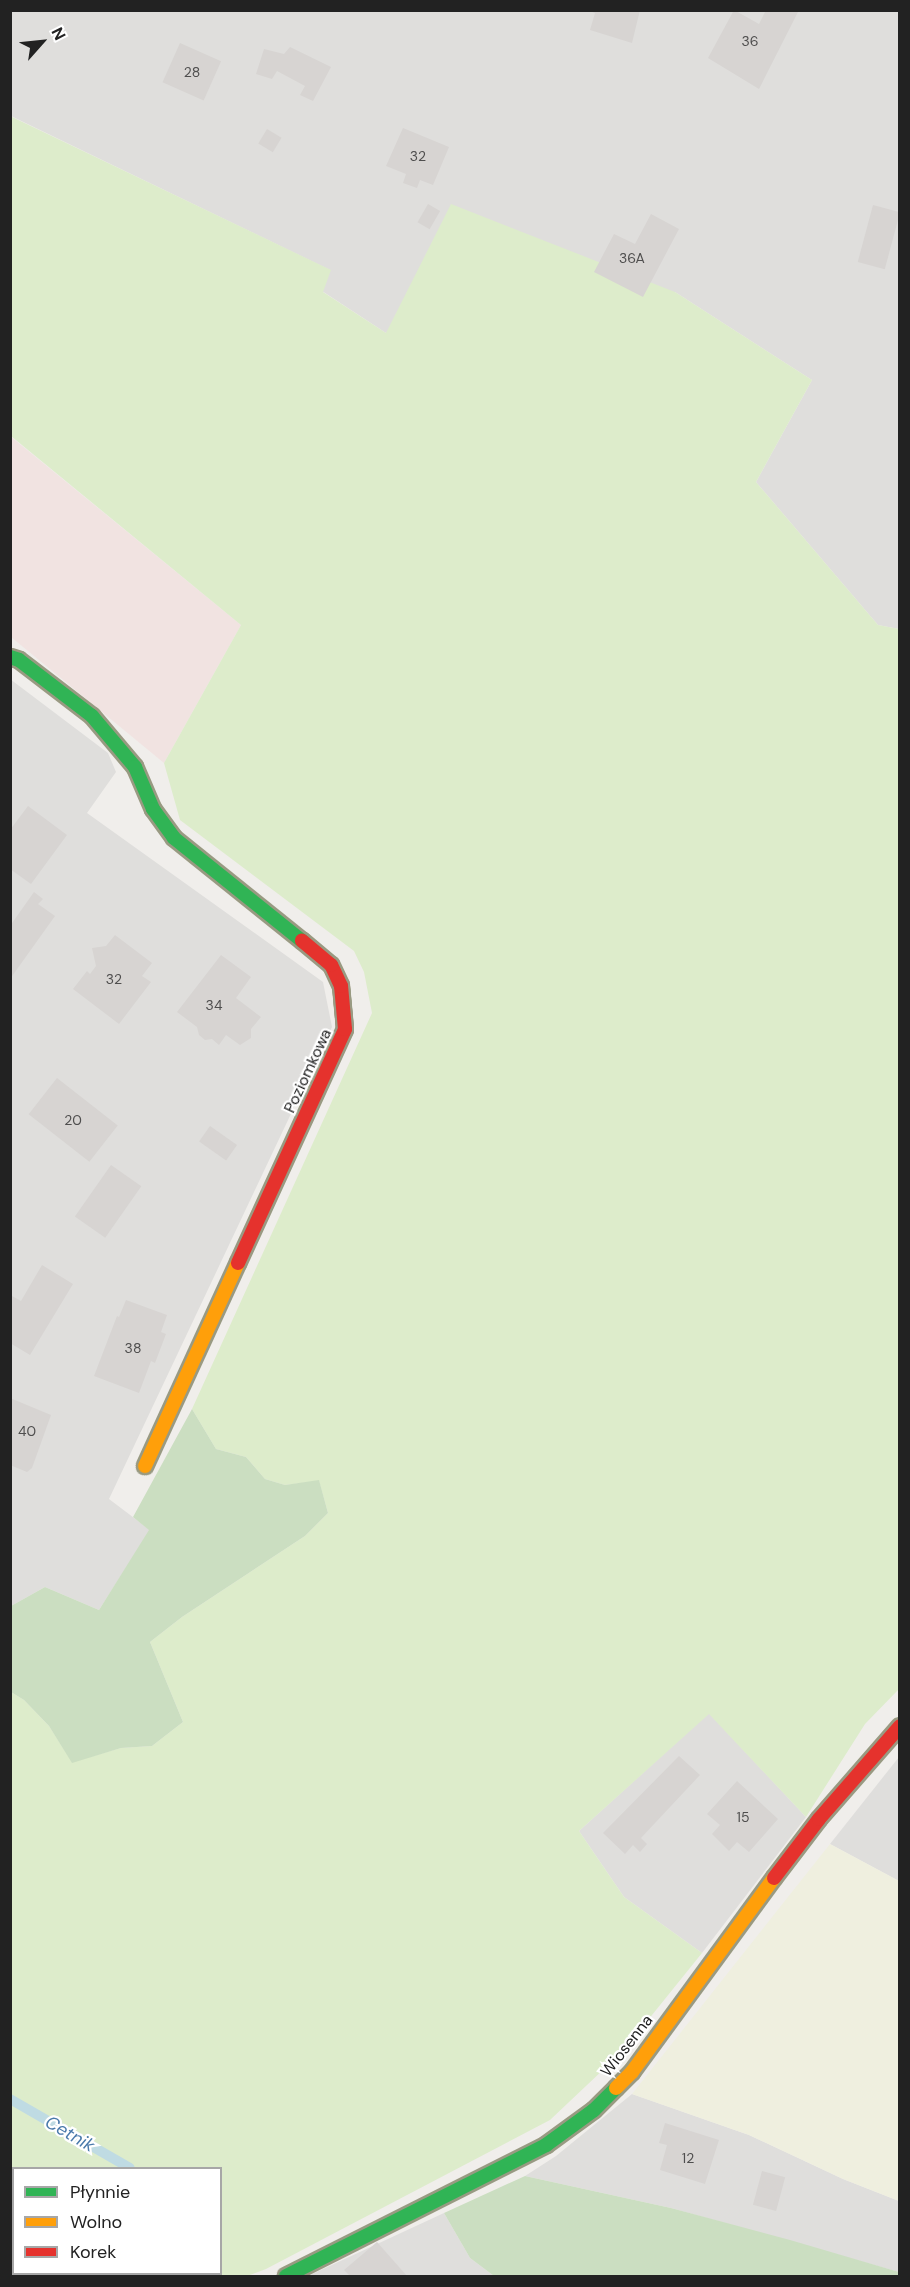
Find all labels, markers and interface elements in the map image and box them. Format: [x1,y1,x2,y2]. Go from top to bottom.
north arrow [12,12,72,72]
text: N [46,24,70,44]
house number: 36 [741,33,759,49]
house number: 28 [184,64,200,80]
house number: 32 [410,148,426,164]
house number: 36A [619,250,645,266]
house number: 32 [106,971,122,987]
house number: 34 [206,997,222,1013]
street label: Poziomkowa [280,1026,336,1116]
house number: 20 [64,1112,82,1128]
house number: 38 [125,1340,141,1356]
house number: 40 [18,1423,36,1439]
house number: 15 [737,1809,749,1825]
street label: Wiosenna [597,2011,657,2081]
water label: Cetnik [41,2111,99,2157]
house number: 12 [682,2150,694,2166]
legend [12,2167,222,2275]
text: Płynnie [70,2180,130,2204]
text: Wolno [70,2210,122,2234]
text: Korek [70,2240,116,2264]

